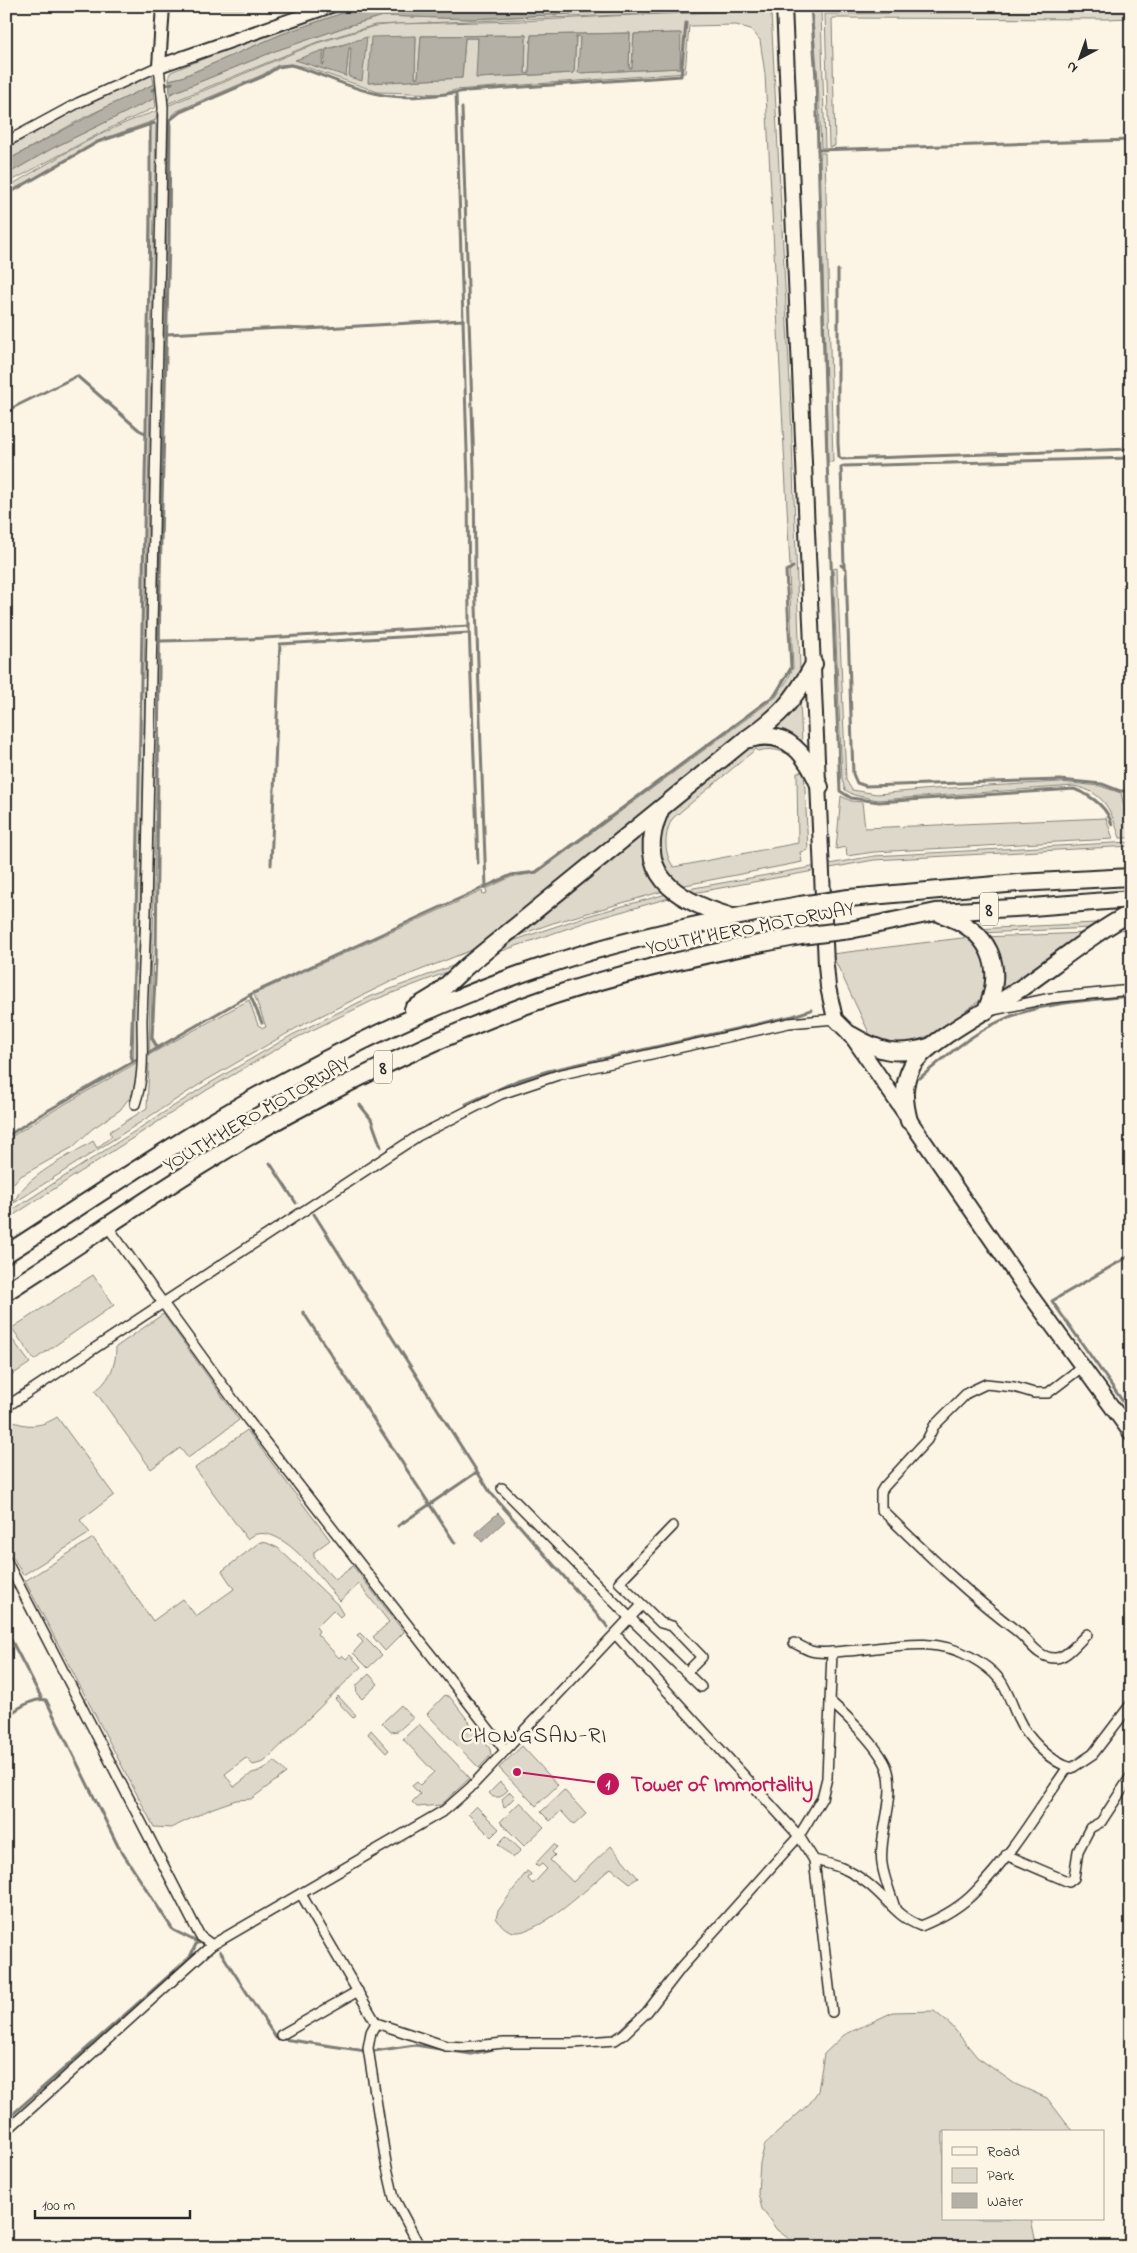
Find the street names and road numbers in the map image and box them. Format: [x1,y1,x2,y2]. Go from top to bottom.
road number: 8 [980,892,998,926]
street label: YOUTH HERO MOTORWAY [644,895,857,964]
street label: YOUTH HERO MOTORWAY [158,1050,356,1181]
road number: 8 [374,1050,392,1084]

